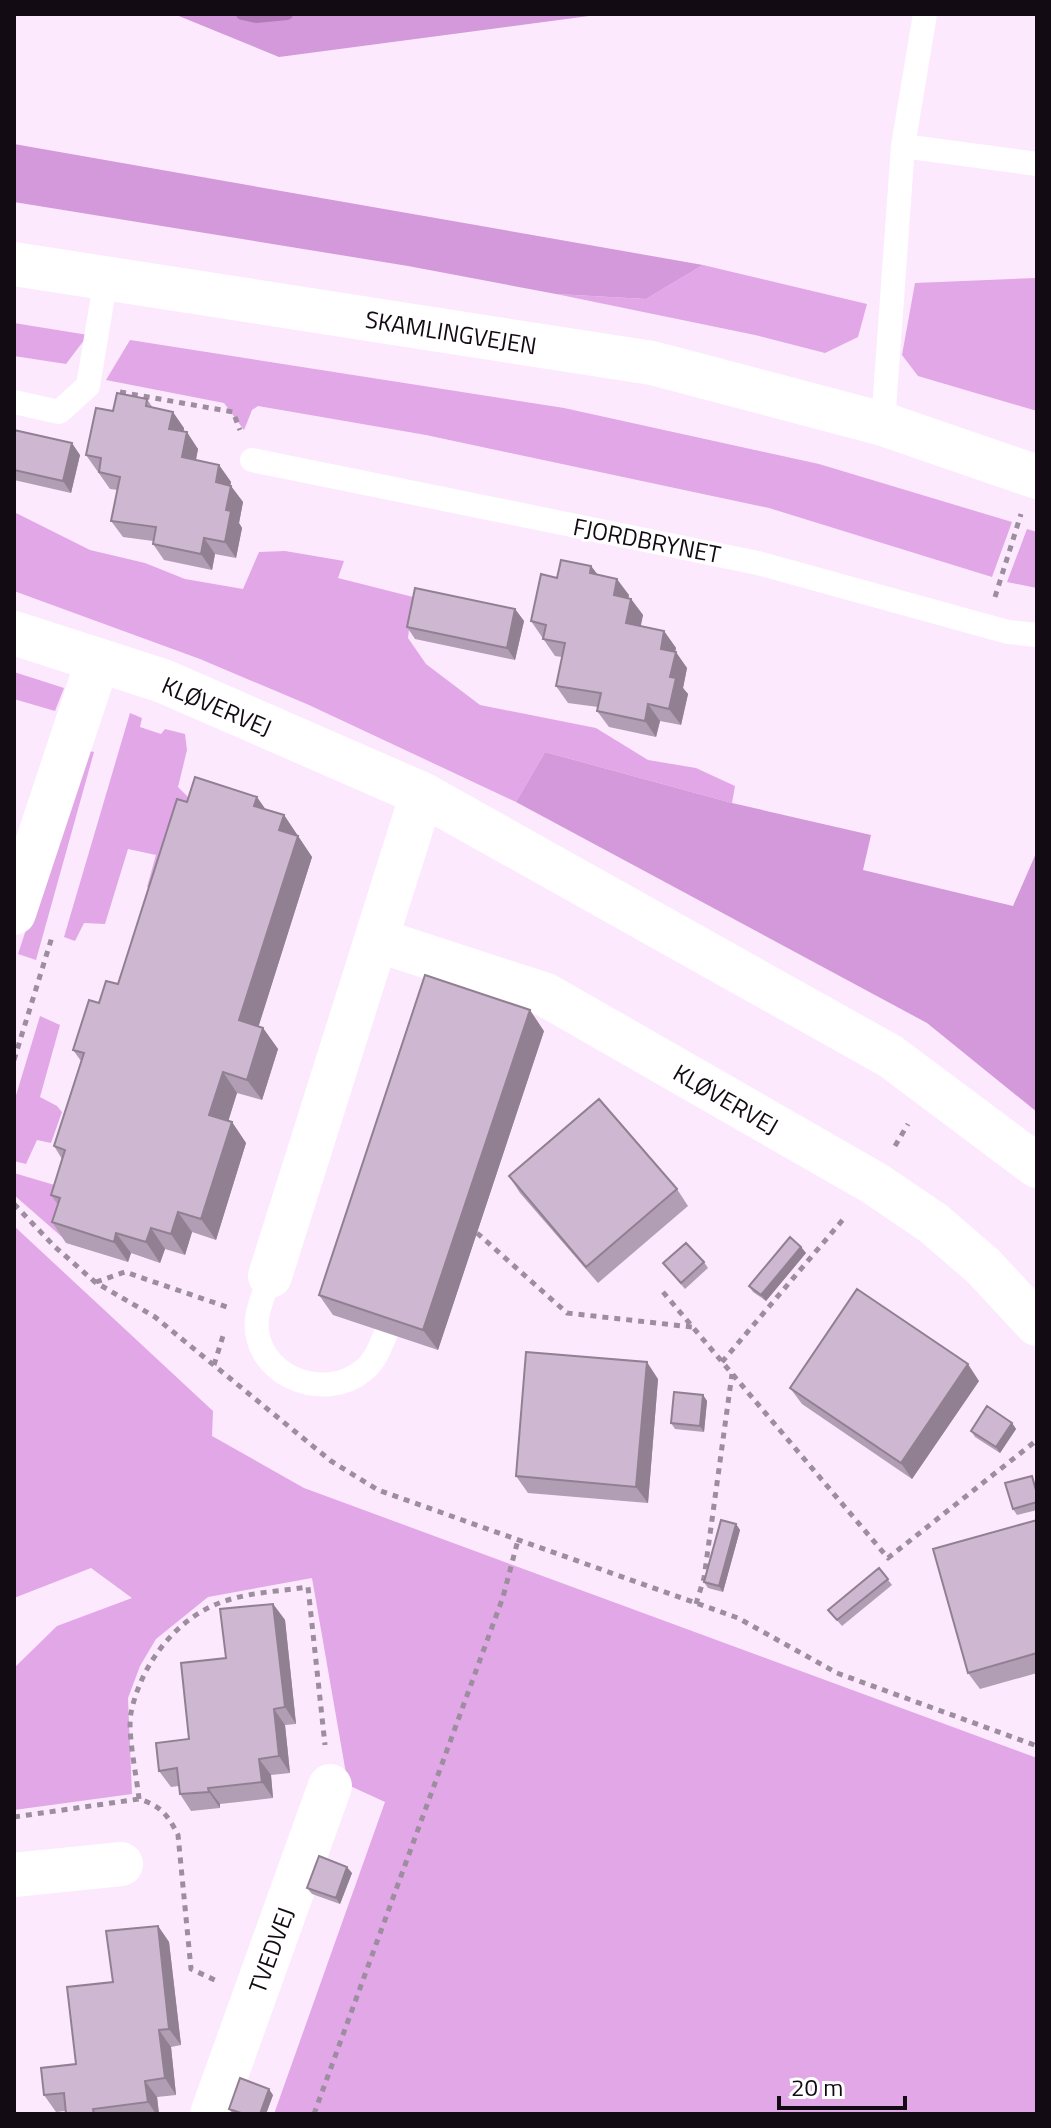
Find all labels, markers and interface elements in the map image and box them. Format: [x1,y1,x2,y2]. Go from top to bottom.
street label: SKAMLINGVEJEN [363,301,539,363]
street label: FJORDBRYNET [570,508,724,572]
street label: KLØVERVEJ [156,667,278,745]
street label: KLØVERVEJ [667,1054,785,1144]
street label: TVEDVEJ [239,1902,303,1998]
scale bar [779,2060,905,2110]
text: 20 m [791,2069,843,2105]

